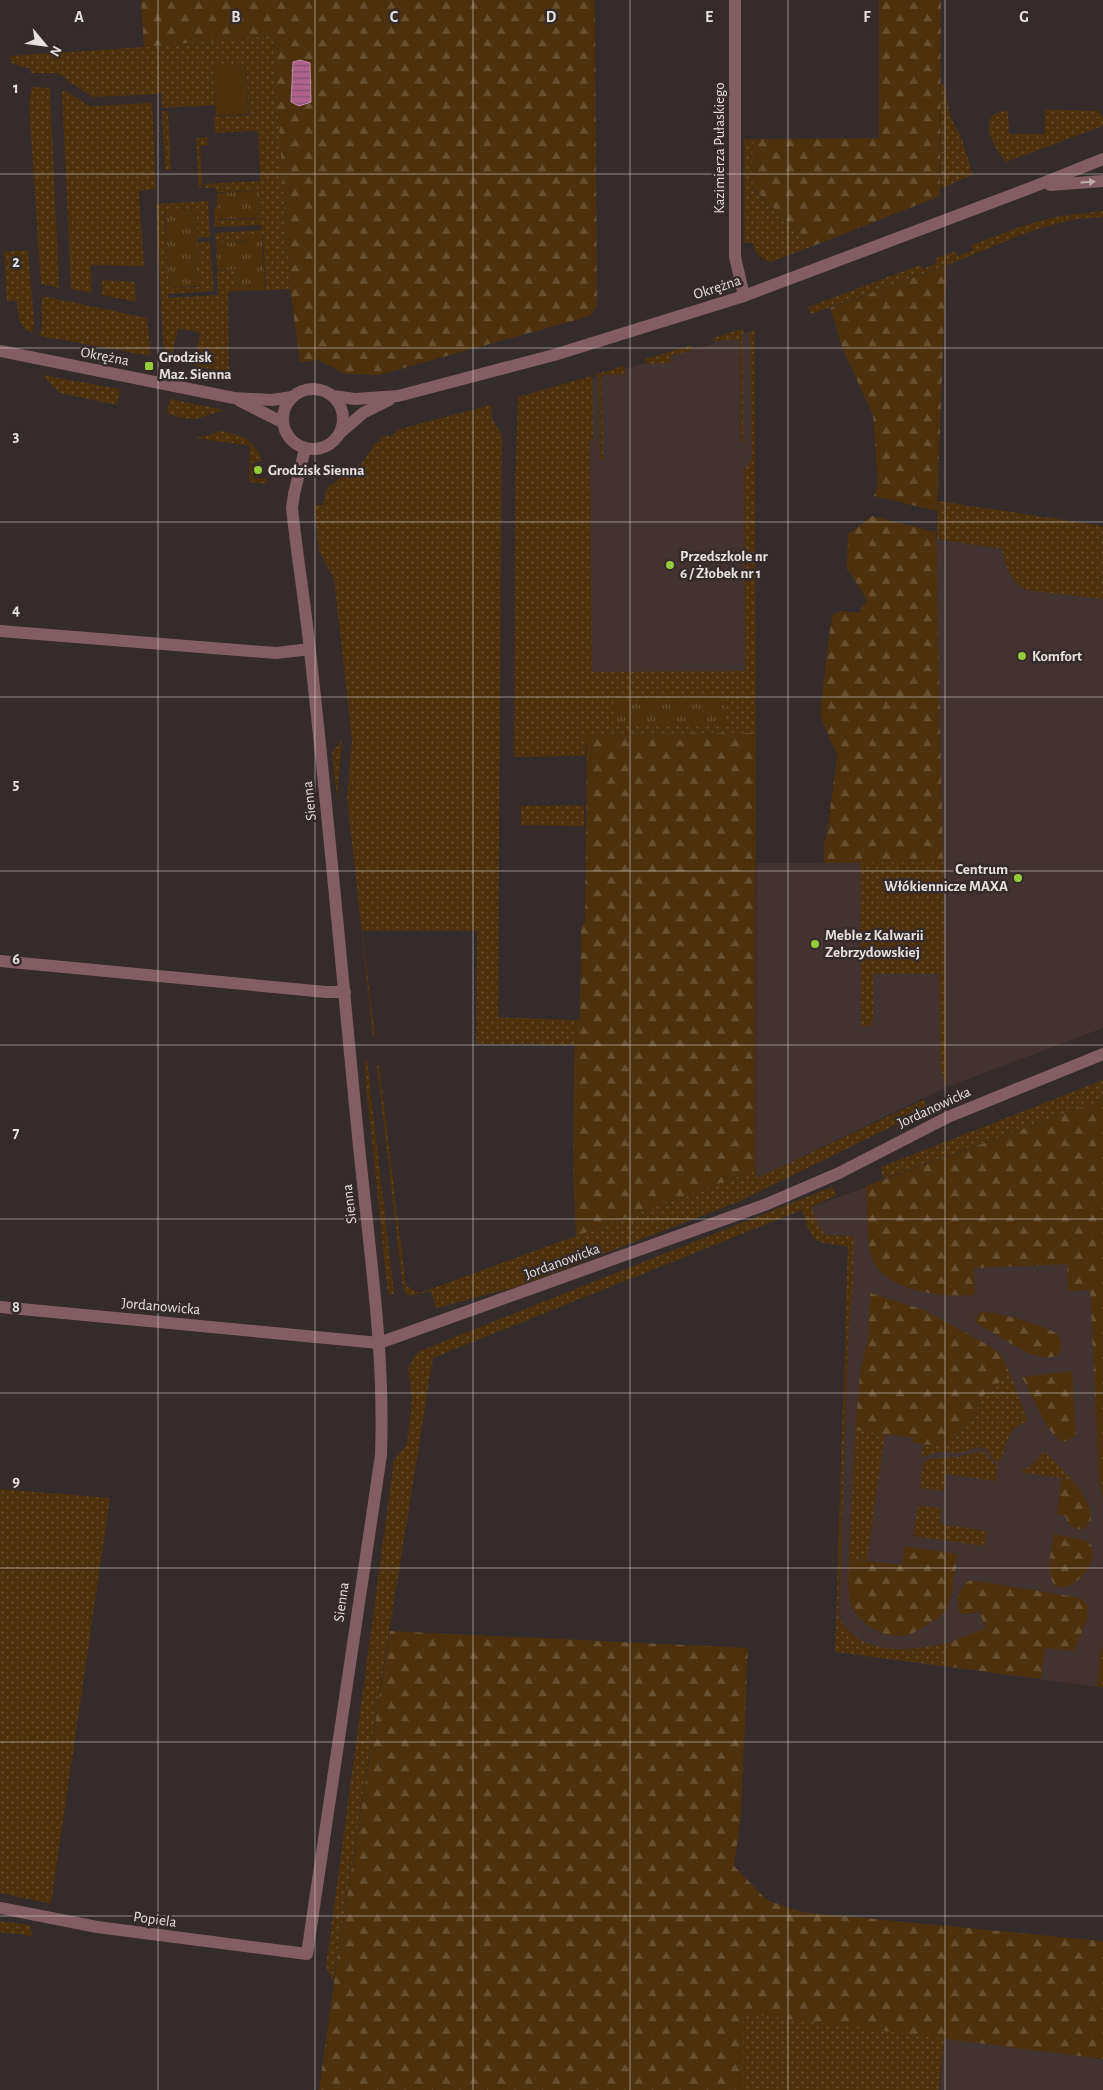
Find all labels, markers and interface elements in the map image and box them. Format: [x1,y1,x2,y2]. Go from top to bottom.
text: A [74,9,84,25]
text: B [231,9,241,25]
text: C [390,9,399,25]
text: D [546,9,557,25]
text: E [705,9,713,25]
text: F [863,9,871,25]
text: G [1019,9,1029,25]
north arrow [20,20,70,70]
text: N [47,43,64,58]
text: 1 [13,80,19,96]
street label: Kazimierza Pułaskiego [712,82,727,214]
one-way arrow [1080,178,1096,186]
text: 2 [12,254,20,270]
street label: Okrężna [692,273,743,302]
street label: Okrężna [79,344,130,369]
place label: Grodzisk Maz. Sienna [159,350,232,382]
marker: Grodzisk Maz. Sienna [143,360,155,372]
text: 3 [13,428,20,444]
place label: Grodzisk Sienna [268,463,364,478]
marker: Grodzisk Sienna [252,464,264,476]
place label: Przedszkole nr 6 / Żłobek nr 1 [680,549,768,581]
marker: Przedszkole nr 6 / Żłobek nr 1 [664,559,676,571]
text: 4 [12,602,20,618]
place label: Komfort [1032,649,1082,664]
marker: Komfort [1016,650,1028,662]
text: 5 [13,776,20,792]
street label: Sienna [300,780,319,822]
place label: Centrum Włókiennicze MAXA [884,862,1008,894]
marker: Centrum Włókiennicze MAXA [1012,872,1024,884]
place label: Meble z Kalwarii Zebrzydowskiej [825,928,924,960]
marker: Meble z Kalwarii Zebrzydowskiej [809,938,821,950]
text: 6 [12,951,20,967]
street label: Jordanowicka [895,1084,973,1131]
text: 7 [13,1125,20,1141]
street label: Sienna [340,1183,359,1225]
street label: Jordanowicka [523,1241,602,1282]
street label: Jordanowicka [121,1296,201,1317]
text: 8 [12,1299,20,1315]
text: 9 [12,1473,20,1489]
street label: Sienna [331,1581,352,1623]
street label: Popiela [132,1909,178,1930]

